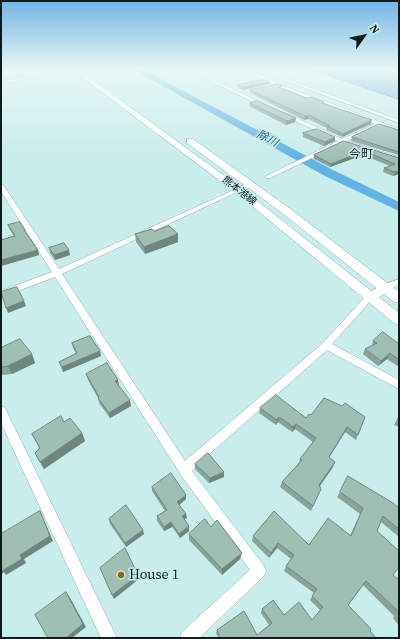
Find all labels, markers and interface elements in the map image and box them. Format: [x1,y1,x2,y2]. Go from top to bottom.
north arrow [344,16,384,56]
text: N [366,22,383,37]
water label: 除川 [254,128,280,150]
district label: 今町 [349,148,373,162]
street label: 熊本港線 [220,174,258,208]
place label: House 1 [129,567,179,583]
marker: House 1 [116,570,126,580]

